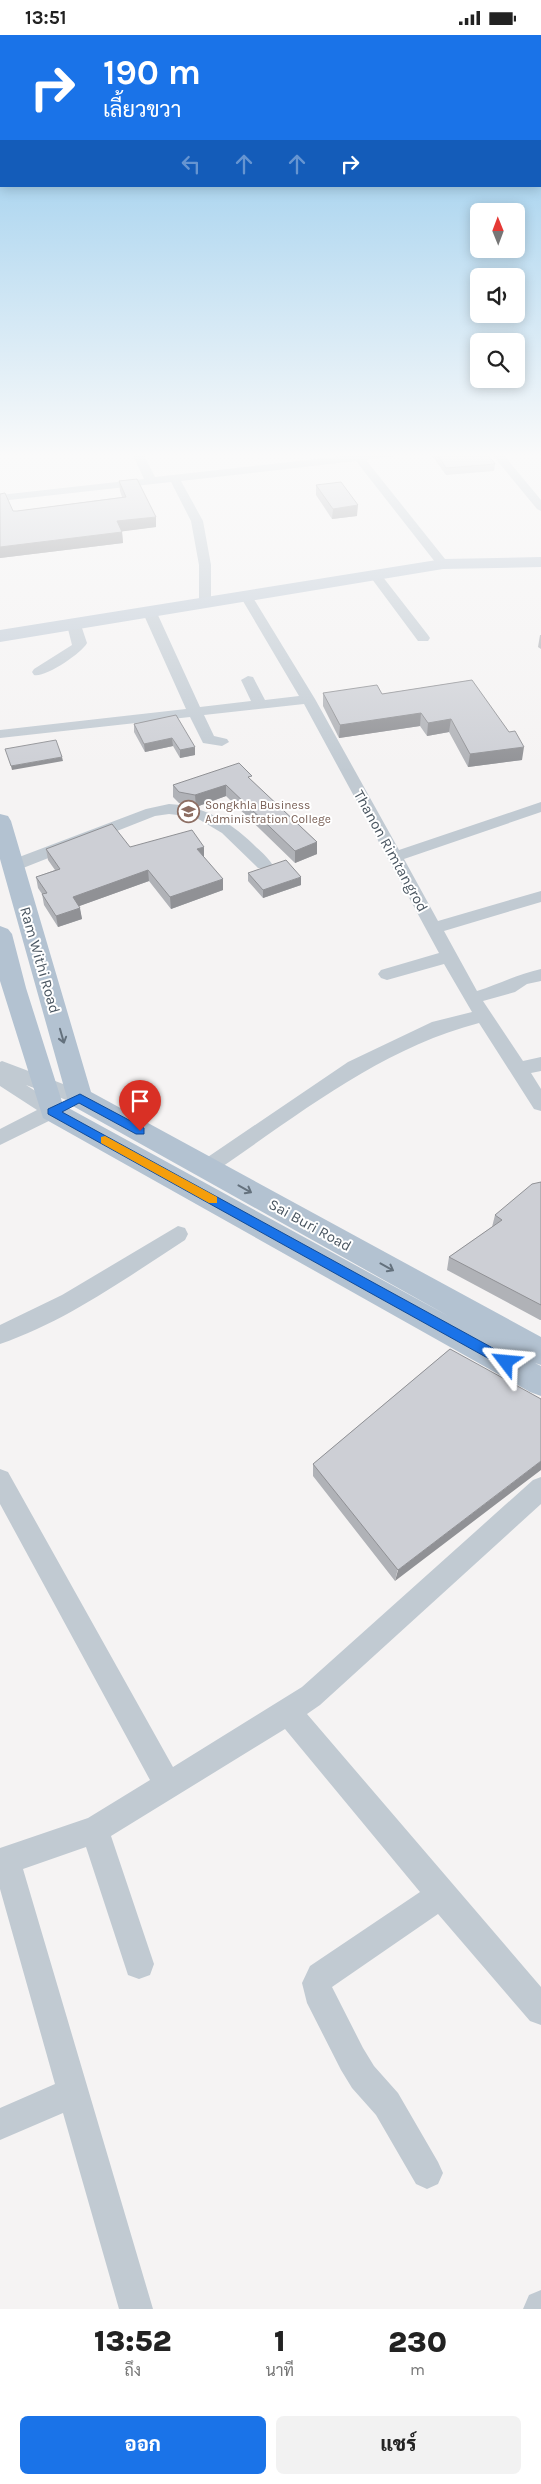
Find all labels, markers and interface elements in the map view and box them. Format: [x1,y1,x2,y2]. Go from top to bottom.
text: 13:51 [25,7,67,29]
text: 190 m [103,52,201,93]
icon: right [20,55,85,120]
text: เลี้ยวขวา [103,97,181,123]
icon: left [177,150,205,178]
icon: ahead [230,150,258,178]
icon: ahead [283,150,311,178]
icon: right [336,150,364,178]
north arrow [470,203,525,257]
map controls [470,203,525,388]
button: sound [470,268,525,323]
button: search [470,333,525,388]
street label: Thanon Rimtangrod [350,787,432,915]
place label: Songkhla Business Administration College [205,798,331,826]
school or university icon: Songkhla Business Administration College [177,800,201,824]
street label: Ram Withi Road [16,905,64,1015]
one-way arrow [57,1028,67,1044]
pin [119,1080,161,1131]
icon: arrive [126,1087,154,1115]
one-way arrow [237,1185,252,1194]
street label: Sai Buri Road [266,1195,354,1255]
one-way arrow [380,1263,394,1273]
position arrow [479,1335,531,1387]
text: 13:52 [94,2323,172,2359]
text: 1 [274,2323,286,2359]
text: 230 [388,2324,447,2360]
text: m [410,2360,425,2379]
text: ถึง [125,2361,141,2380]
text: นาที [266,2361,294,2380]
button: ออก [20,2416,266,2474]
button: แชร์ [276,2416,521,2474]

